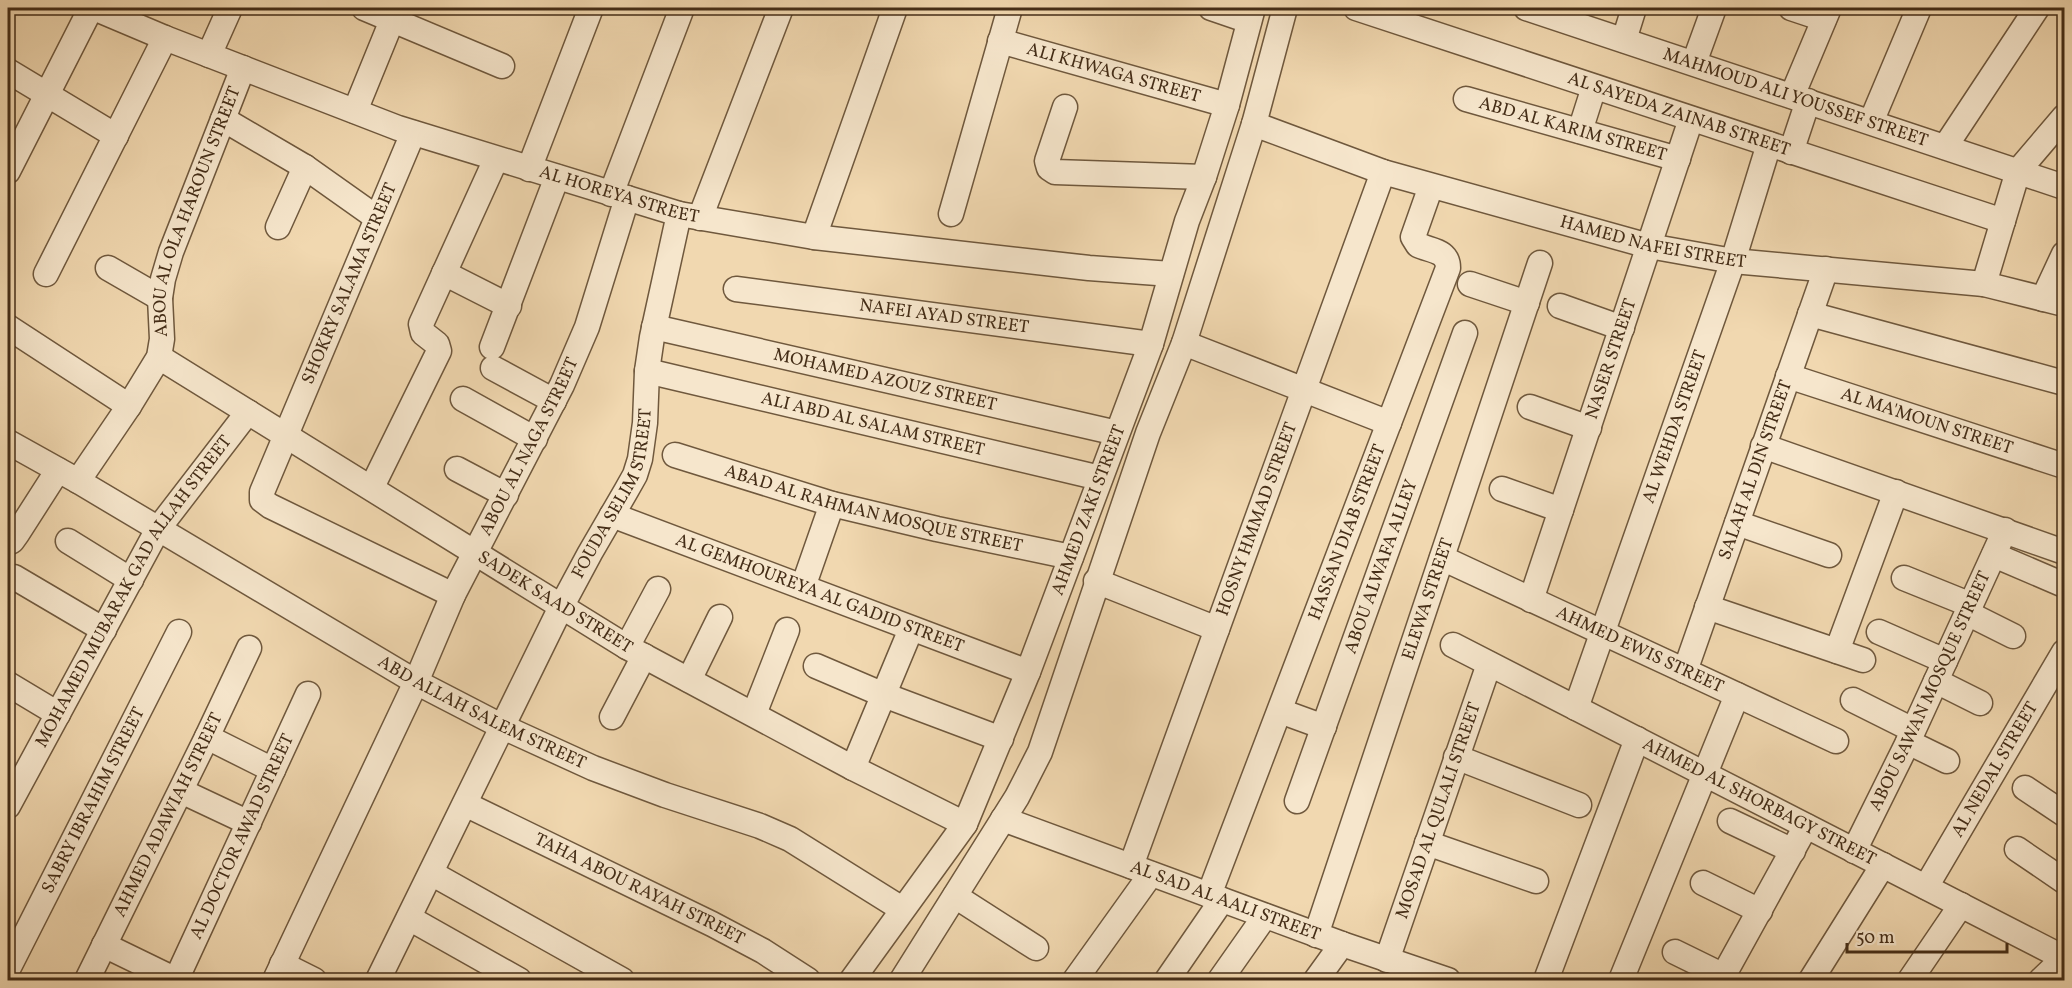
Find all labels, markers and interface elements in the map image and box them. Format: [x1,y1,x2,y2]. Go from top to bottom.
street label: ALI KHWAGA STREET [1024,37,1204,110]
street label: MAHMOUD ALI YOUSSEF STREET [1660,42,1932,154]
street label: AL SAYEDA ZAINAB STREET [1564,66,1794,163]
street label: ABOU AL OLA HAROUN STREET [147,82,247,338]
street label: ABD AL KARIM STREET [1476,91,1670,168]
street label: AL HOREYA STREET [536,159,701,230]
street label: SHOKRY SALAMA STREET [296,179,404,389]
street label: HAMED NAFEI STREET [1557,209,1748,275]
street label: NAFEI AYAD STREET [858,293,1031,340]
street label: NASER STREET [1579,295,1643,423]
street label: MOHAMED AZOUZ STREET [771,342,1000,418]
street label: AL WEHDA STREET [1636,346,1713,507]
street label: ABOU AL NAGA STREET [473,353,585,540]
street label: SALAH AL DIN STREET [1712,376,1799,563]
street label: AL MA'MOUN STREET [1837,382,2017,461]
street label: ALI ABD AL SALAM STREET [758,386,988,463]
street label: FOUDA SELIM STREET [566,407,658,583]
street label: HOSNY HMMAD STREET [1210,418,1304,619]
street label: AHMED ZAKI STREET [1045,421,1132,599]
street label: MOHAMED MUBARAK GAD ALLAH STREET [29,430,238,752]
street label: HASSAN DIAB STREET [1302,441,1392,624]
street label: ABAD AL RAHMAN MOSQUE STREET [721,459,1025,559]
street label: ABOU ALWAFA ALLEY [1338,476,1424,657]
street label: AL GEMHOUREYA AL GADID STREET [672,528,968,659]
street label: ELEWA STREET [1396,534,1460,663]
street label: SADEK SAAD STREET [473,545,638,660]
street label: ABOU SAWAN MOSQUE STREET [1863,567,1997,816]
street label: AHMED EWIS STREET [1552,600,1728,700]
street label: ABD ALLAH SALEM STREET [373,649,591,776]
street label: AL NEDAL STREET [1945,697,2045,842]
street label: MOSAD AL QULALI STREET [1390,699,1487,922]
street label: SABRY IBRAHIM STREET [36,703,151,898]
street label: AHMED ADAWIAH STREET [108,708,229,921]
street label: AL DOCTOR AWAD STREET [184,729,301,943]
street label: AHMED AL SHORBAGY STREET [1638,732,1881,872]
street label: TAHA ABOU RAYAH STREET [530,827,749,952]
street label: AL SAD AL AALI STREET [1127,854,1324,948]
scale bar [1847,916,2008,954]
text: 50 m [1856,926,1895,951]

